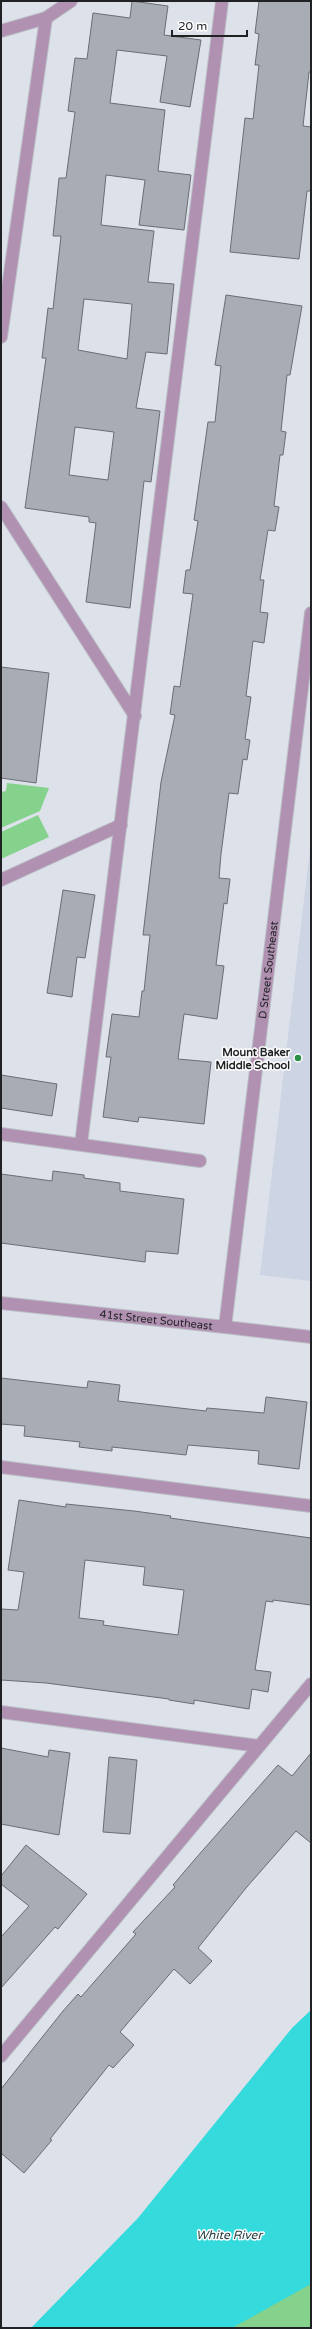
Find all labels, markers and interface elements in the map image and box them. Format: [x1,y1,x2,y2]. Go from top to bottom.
scale bar [172,12,247,38]
text: 20 m [178,19,207,33]
street label: D Street Southeast [256,920,281,1020]
place label: Mount Baker Middle School [216,1046,291,1072]
marker: Mount Baker Middle School [293,1053,303,1063]
street label: 41st Street Southeast [99,1308,213,1333]
water label: White River [196,2228,263,2242]

